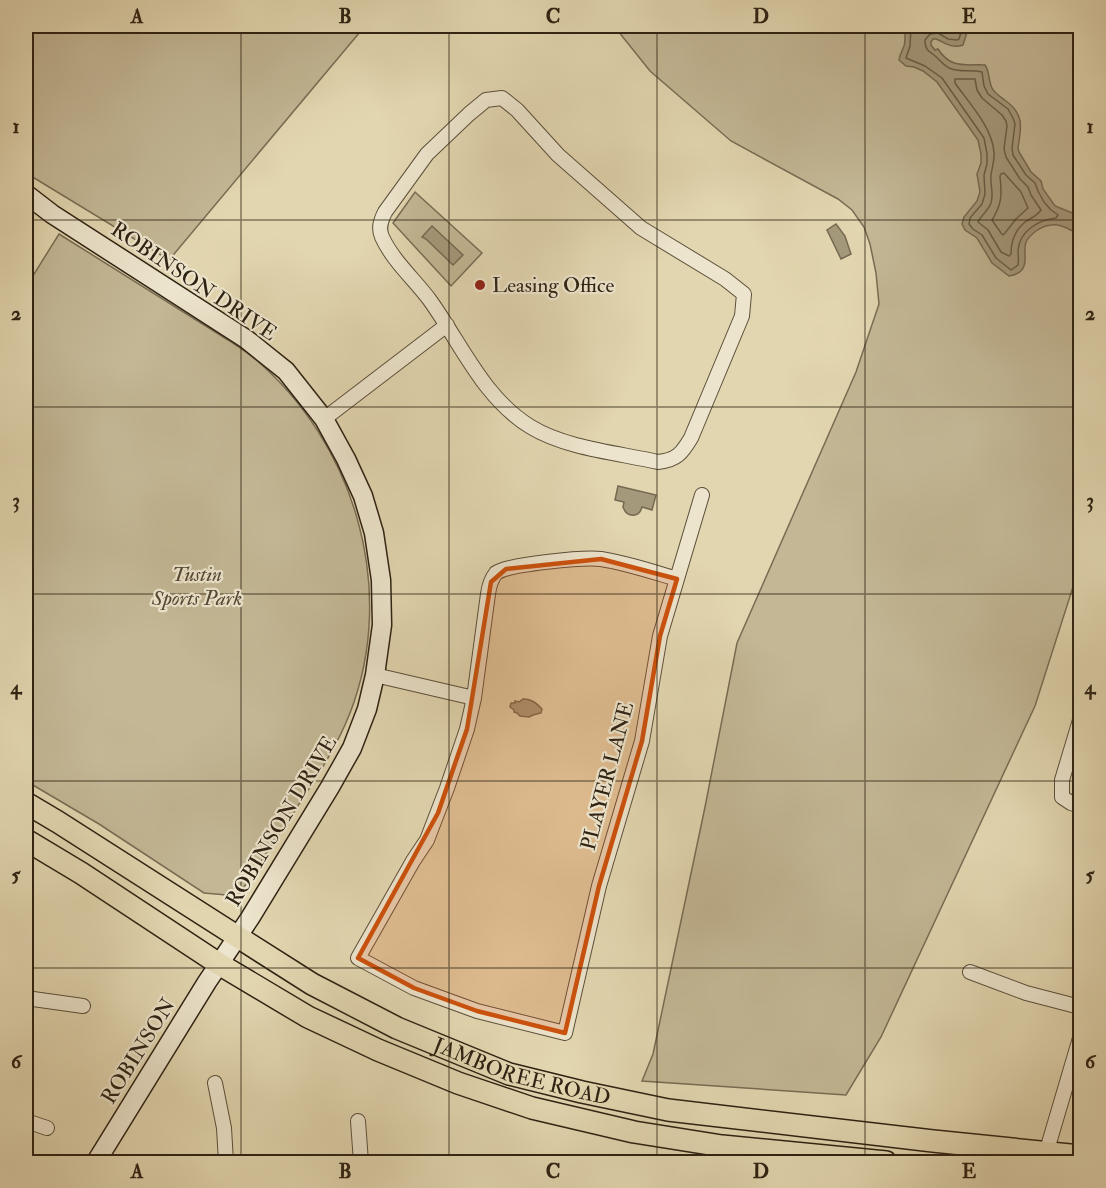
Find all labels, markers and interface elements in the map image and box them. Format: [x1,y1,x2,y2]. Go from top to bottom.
text: A [130,4,144,29]
text: B [338,4,352,29]
text: C [546,4,560,29]
text: D [753,4,769,29]
text: E [962,4,977,29]
text: 1 [12,114,20,139]
text: 1 [1086,114,1094,139]
street label: ROBINSON DRIVE [106,216,282,347]
place label: Leasing Office [492,272,614,299]
marker: Leasing Office [473,278,487,292]
text: 2 [11,301,21,326]
text: 2 [1085,301,1095,326]
text: 3 [12,488,20,513]
text: 3 [1086,488,1094,513]
park label: Tustin Sports Park [151,561,242,612]
text: 4 [10,675,23,700]
text: 4 [1084,675,1097,700]
street label: PLAYER LANE [575,699,640,853]
street label: ROBINSON DRIVE [220,731,343,912]
text: 5 [12,862,22,887]
text: 5 [1086,862,1096,887]
street label: ROBINSON [95,993,182,1109]
street label: JAMBOREE ROAD [428,1031,613,1112]
text: 6 [11,1049,23,1074]
text: 6 [1085,1049,1097,1074]
text: A [130,1159,144,1184]
text: B [338,1159,352,1184]
text: C [546,1159,560,1184]
text: D [753,1159,769,1184]
text: E [962,1159,977,1184]

